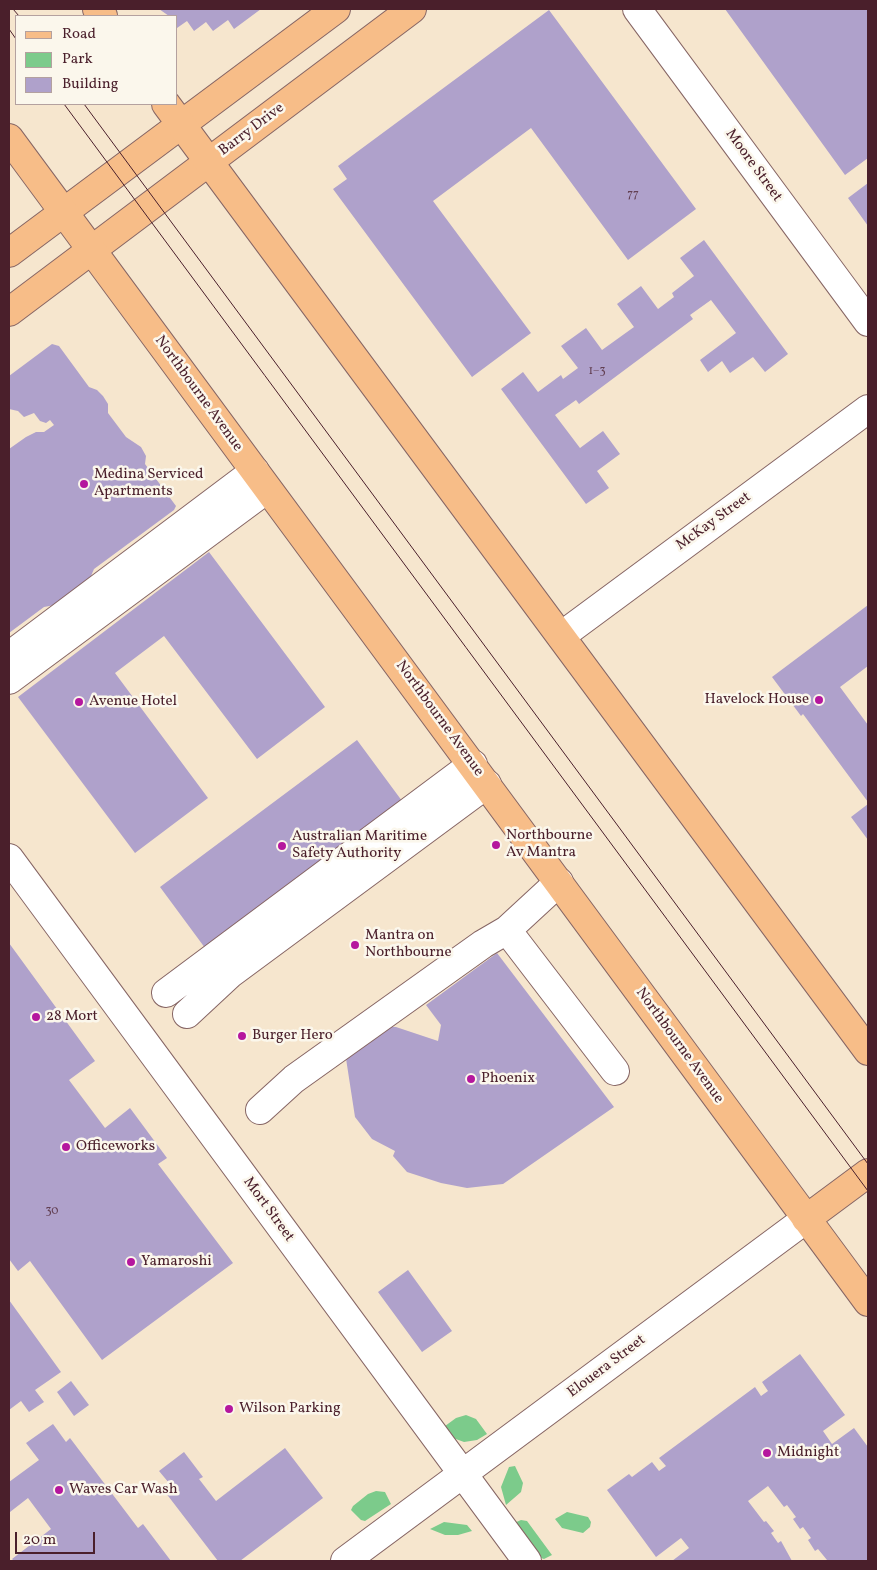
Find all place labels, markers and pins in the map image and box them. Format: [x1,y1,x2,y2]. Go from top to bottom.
place label: Medina Serviced Apartments [94,466,204,501]
marker: Medina Serviced Apartments [78,478,90,490]
place label: Havelock House [705,691,809,709]
place label: Avenue Hotel [89,693,177,711]
marker: Havelock House [813,694,825,706]
marker: Avenue Hotel [73,696,85,708]
place label: Northbourne Av Mantra [506,827,593,862]
place label: Australian Maritime Safety Authority [292,828,427,863]
marker: Northbourne Av Mantra [490,839,502,851]
marker: Australian Maritime Safety Authority [276,840,288,852]
place label: Mantra on Northbourne [365,927,452,962]
marker: Mantra on Northbourne [349,939,361,951]
place label: 28 Mort [46,1008,98,1026]
marker: 28 Mort [30,1011,42,1023]
place label: Burger Hero [252,1027,333,1045]
marker: Burger Hero [236,1030,248,1042]
place label: Phoenix [481,1070,535,1088]
marker: Phoenix [465,1073,477,1085]
place label: Officeworks [76,1138,155,1156]
marker: Officeworks [60,1141,72,1153]
place label: Yamaroshi [141,1253,212,1271]
marker: Yamaroshi [125,1256,137,1268]
place label: Wilson Parking [239,1400,341,1418]
marker: Wilson Parking [223,1403,235,1415]
place label: Midnight [777,1444,839,1462]
marker: Midnight [761,1447,773,1459]
place label: Waves Car Wash [69,1481,178,1499]
marker: Waves Car Wash [53,1484,65,1496]

